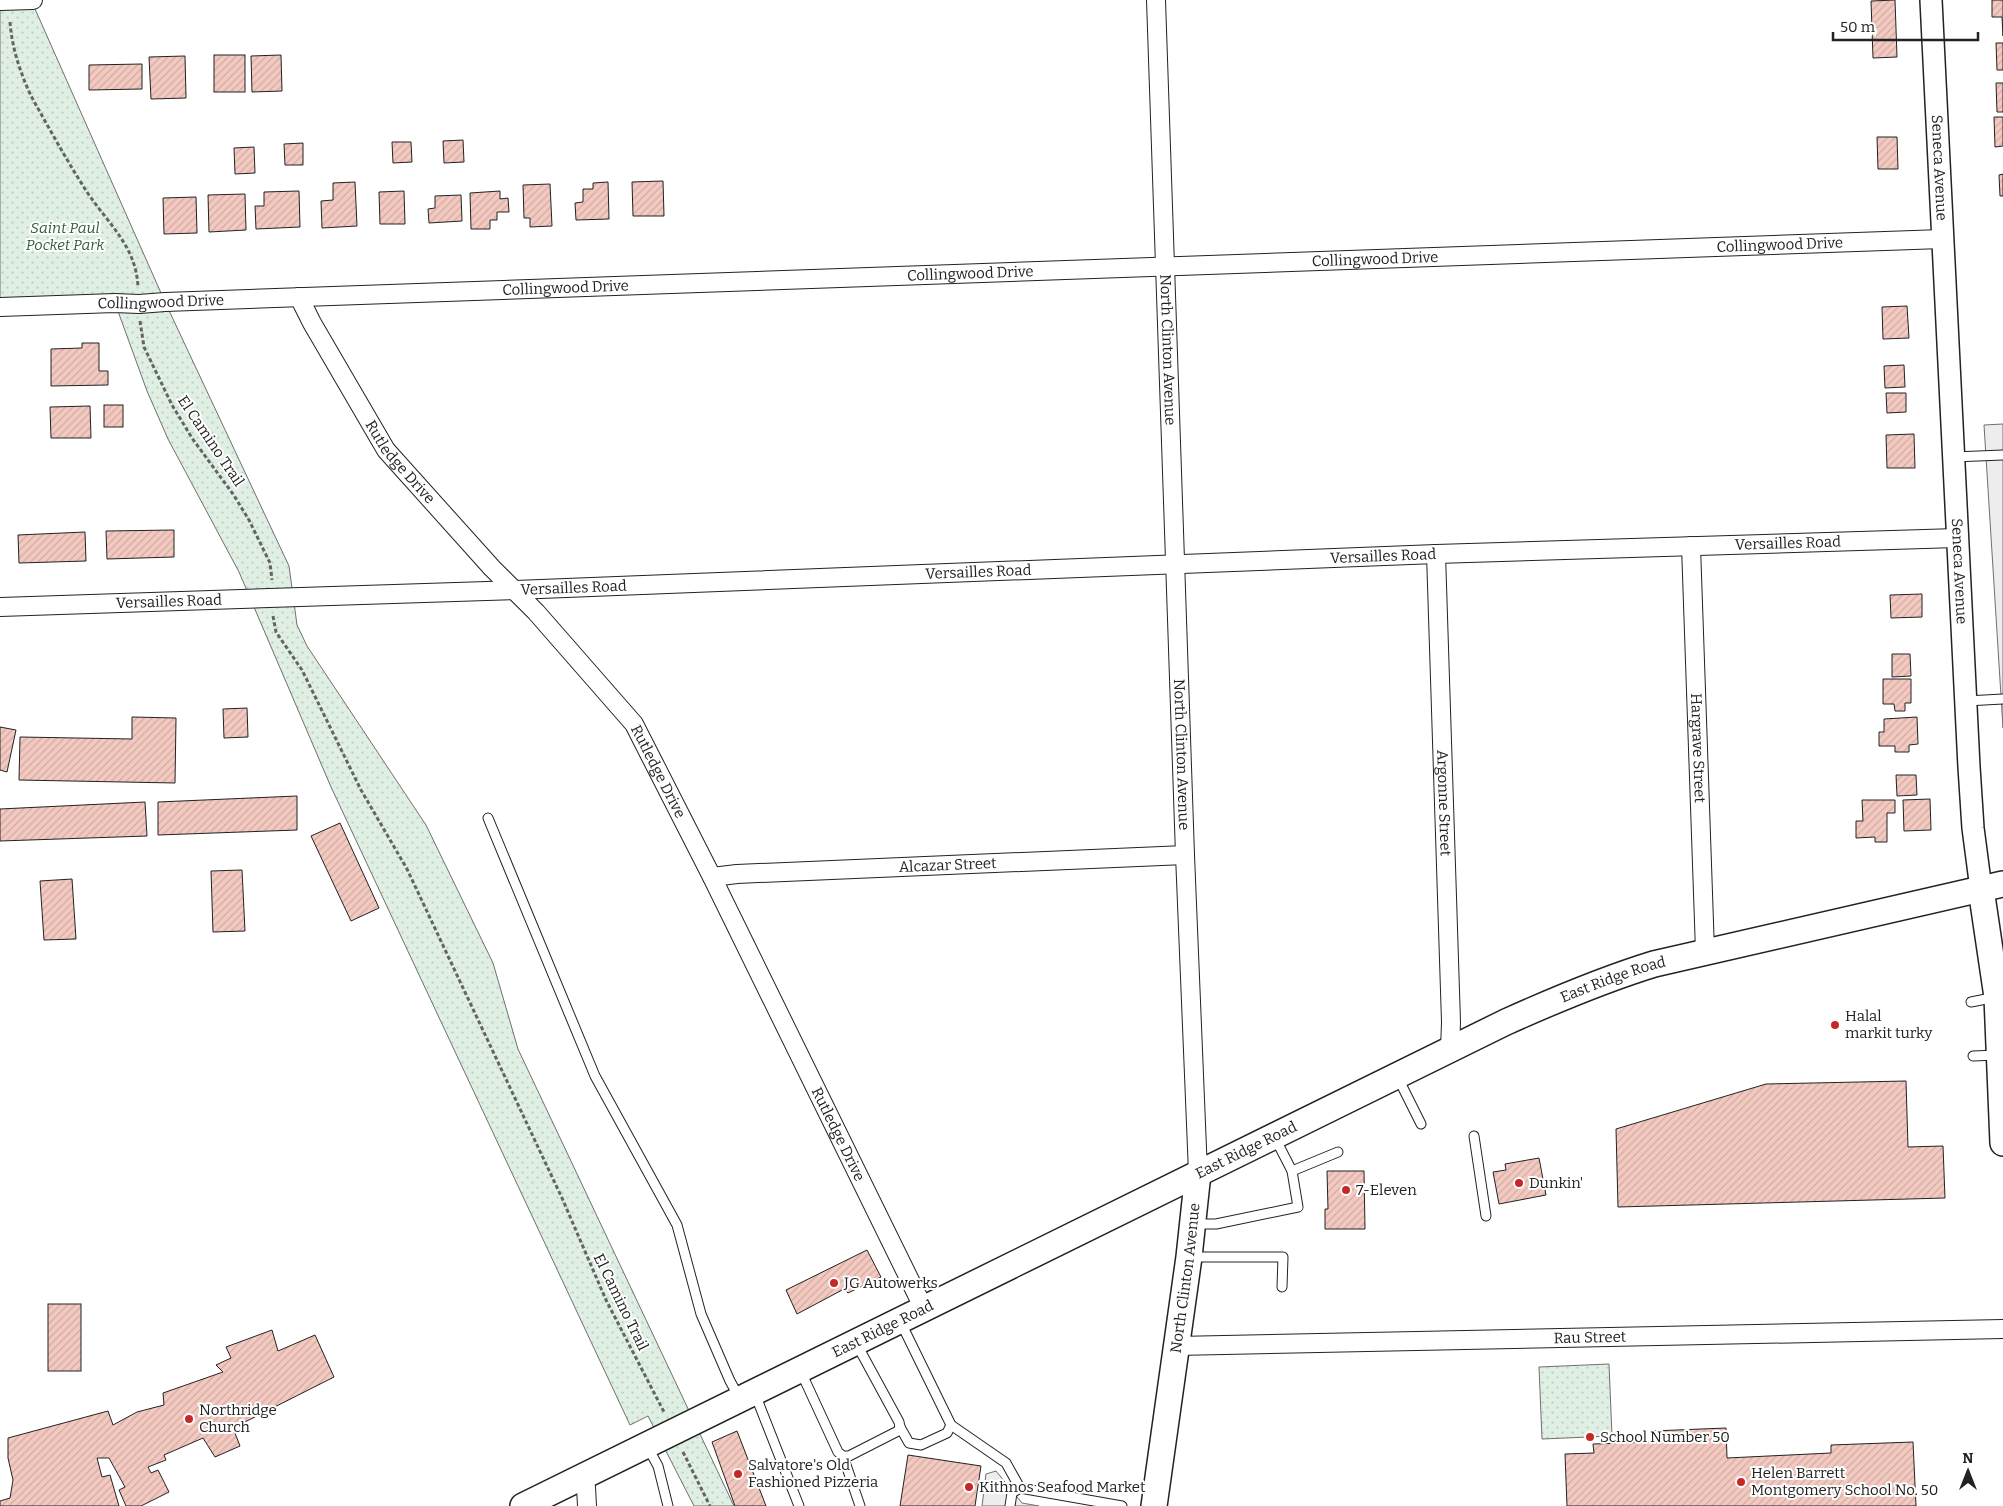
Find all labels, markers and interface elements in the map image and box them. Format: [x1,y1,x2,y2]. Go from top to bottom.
scale bar [1833,10,1978,42]
text: 50 m [1840,18,1876,36]
street label: Seneca Avenue [1928,114,1951,221]
park label: Saint Paul Pocket Park [26,219,105,254]
street label: Collingwood Drive [1716,234,1843,256]
street label: Collingwood Drive [1311,248,1439,270]
street label: Collingwood Drive [907,262,1034,285]
street label: North Clinton Avenue [1156,274,1179,426]
street label: Collingwood Drive [502,277,629,299]
street label: Collingwood Drive [97,291,224,313]
street label: El Camino Trail [174,392,248,490]
street label: Rutledge Drive [362,417,439,507]
street label: Seneca Avenue [1948,518,1971,625]
street label: Versailles Road [1734,533,1841,554]
street label: Versailles Road [1330,545,1437,567]
street label: Versailles Road [925,561,1032,583]
street label: Versailles Road [520,577,627,599]
street label: Versailles Road [116,591,222,612]
street label: North Clinton Avenue [1170,679,1193,830]
street label: Hargrave Street [1687,693,1709,804]
street label: Rutledge Drive [627,722,689,821]
street label: Argonne Street [1433,750,1455,857]
street label: Alcazar Street [898,854,997,876]
street label: East Ridge Road [1558,953,1667,1006]
place label: Halal markit turky [1845,1007,1933,1042]
marker: Halal markit turky [1829,1019,1841,1031]
street label: Rutledge Drive [808,1084,869,1184]
street label: East Ridge Road [1192,1117,1300,1182]
place label: Dunkin' [1529,1174,1583,1192]
marker: Dunkin' [1513,1177,1525,1189]
place label: 7-Eleven [1356,1181,1417,1199]
marker: 7-Eleven [1340,1184,1352,1196]
street label: North Clinton Avenue [1167,1202,1204,1354]
street label: El Camino Trail [590,1251,652,1353]
place label: JG Autowerks [843,1274,938,1292]
marker: JG Autowerks [828,1277,840,1289]
street label: East Ridge Road [829,1296,936,1361]
street label: Rau Street [1553,1328,1627,1347]
place label: Northridge Church [199,1401,277,1436]
marker: Northridge Church [183,1413,195,1425]
place label: School Number 50 [1600,1428,1730,1446]
marker: School Number 50 [1584,1431,1596,1443]
north arrow [1943,1446,1993,1496]
text: N [1963,1450,1974,1467]
place label: Salvatore's Old Fashioned Pizzeria [748,1456,878,1491]
place label: Helen Barrett Montgomery School No. 50 [1751,1464,1938,1499]
marker: Salvatore's Old Fashioned Pizzeria [732,1468,744,1480]
marker: Helen Barrett Montgomery School No. 50 [1735,1476,1747,1488]
place label: Kithnos Seafood Market [979,1478,1146,1496]
marker: Kithnos Seafood Market [963,1481,975,1493]

